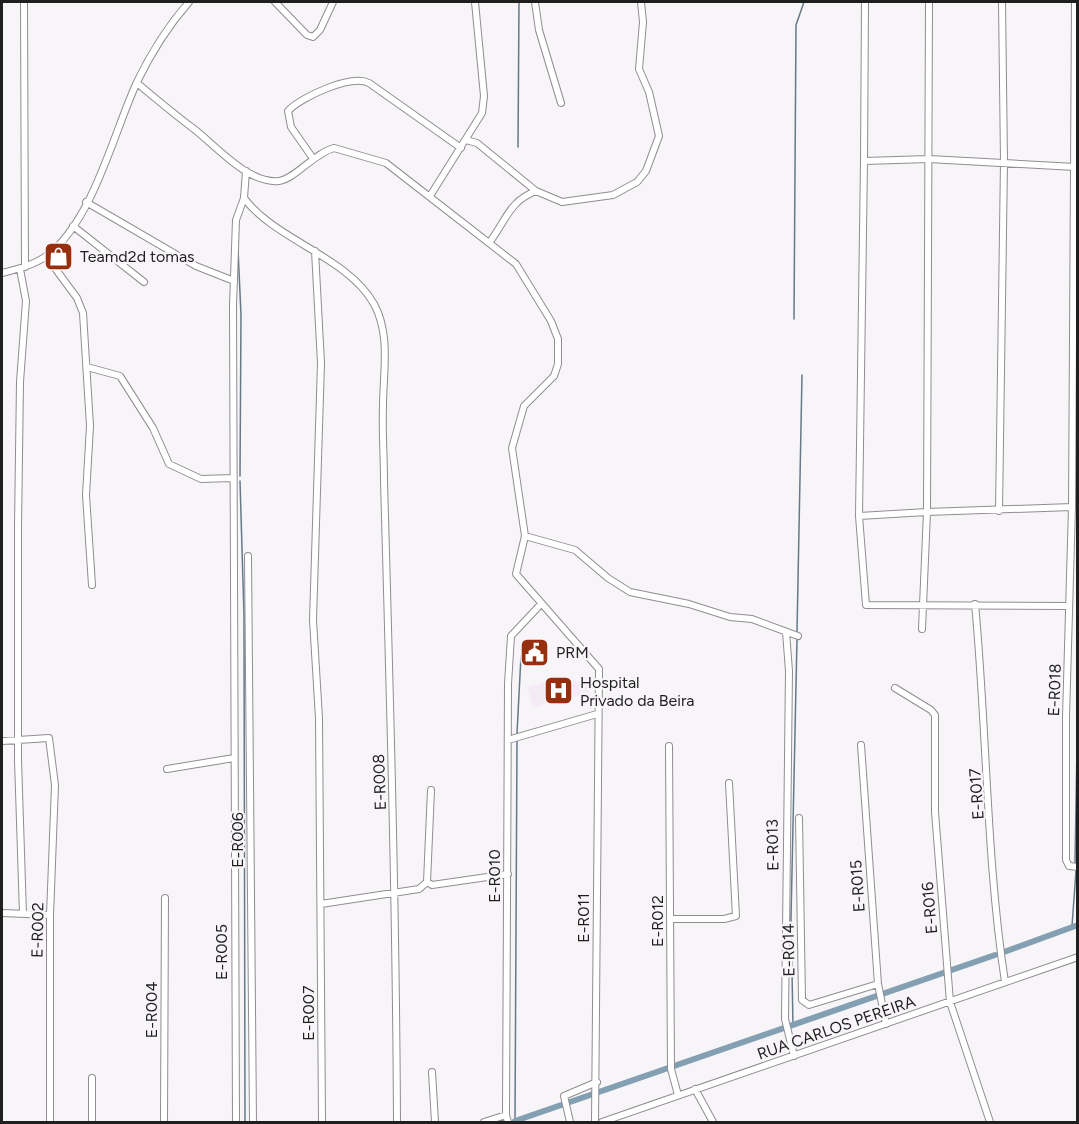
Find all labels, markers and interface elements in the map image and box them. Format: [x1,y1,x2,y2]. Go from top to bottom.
shop icon: Teamd2d tomas [43,240,75,272]
place label: Teamd2d tomas [80,247,195,266]
public building icon: PRM [519,636,551,668]
place label: PRM [556,643,589,662]
street label: E-R018 [1044,663,1065,717]
place label: Hospital Privado da Beira [580,673,695,710]
hospital icon: Hospital Privado da Beira [543,675,575,707]
street label: E-R008 [369,753,390,811]
street label: E-R017 [965,767,988,820]
street label: E-R006 [228,812,247,868]
street label: E-R013 [763,819,782,871]
street label: E-R010 [485,849,504,903]
street label: E-R015 [846,859,869,913]
street label: E-R016 [918,881,941,935]
street label: E-R011 [574,893,593,943]
street label: E-R012 [648,895,667,947]
street label: E-R002 [28,902,47,958]
street label: E-R014 [779,923,798,977]
street label: E-R005 [212,924,231,980]
street label: E-R004 [142,982,161,1038]
street label: E-R007 [299,985,318,1041]
street label: RUA CARLOS PEREIRA [755,991,918,1064]

